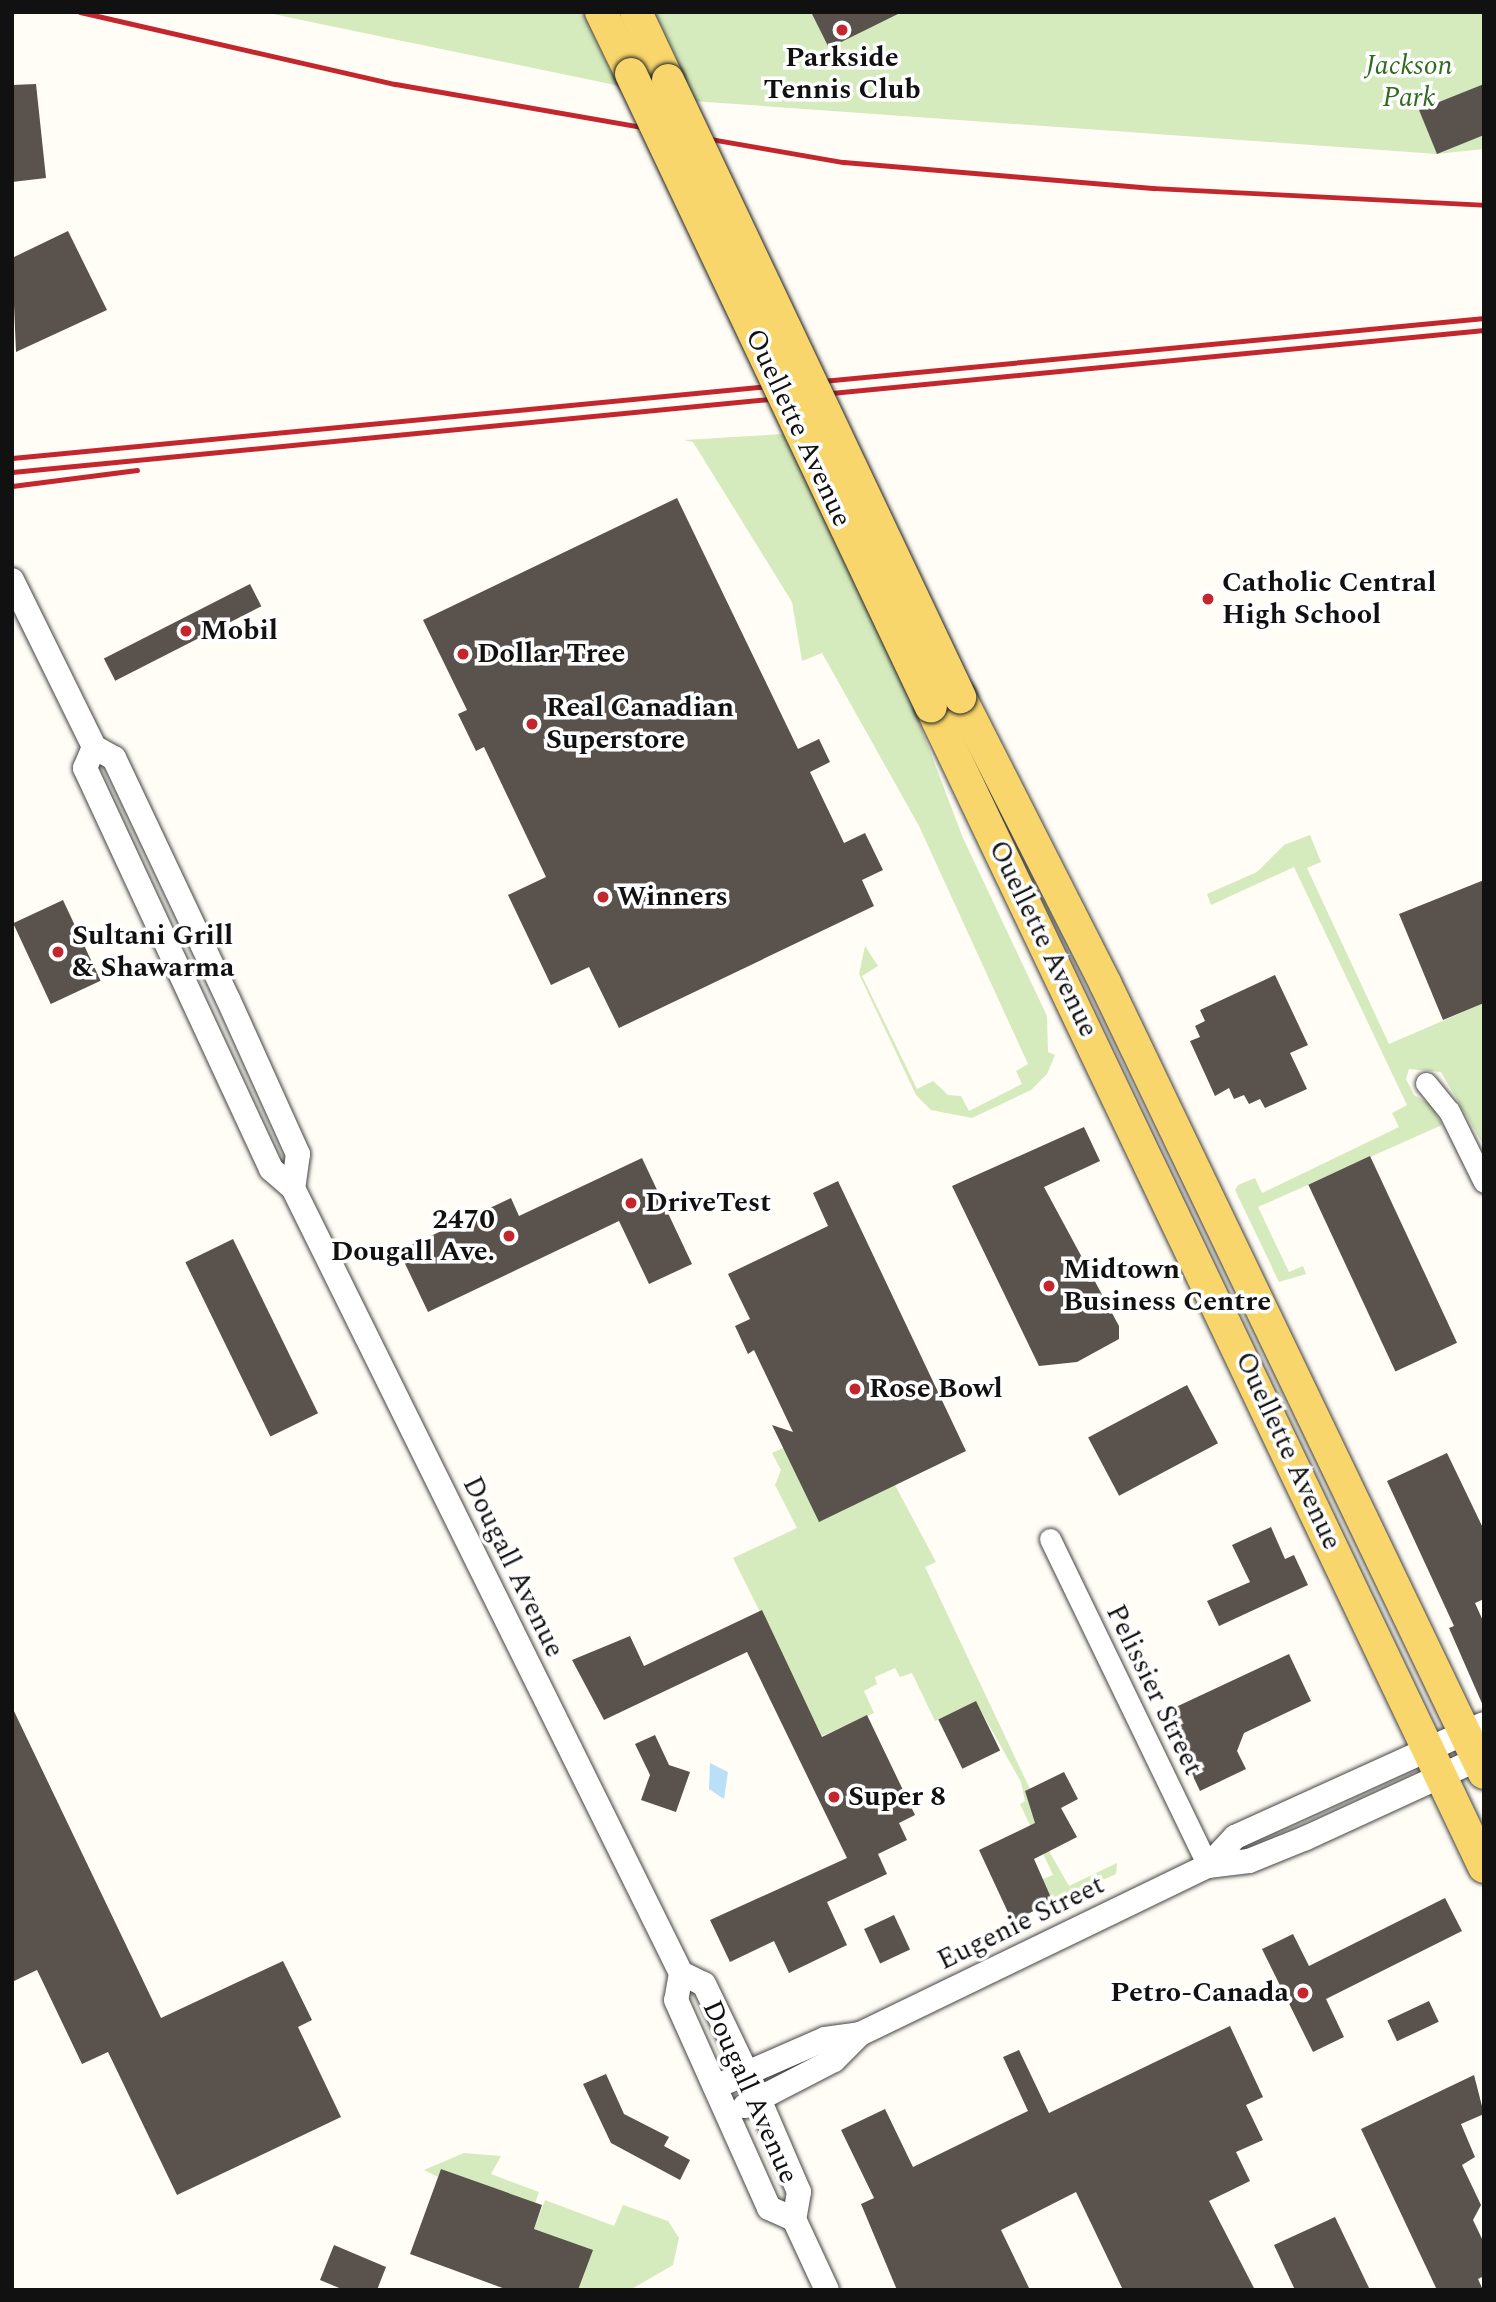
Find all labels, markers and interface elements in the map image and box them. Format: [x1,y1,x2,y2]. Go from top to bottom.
marker: Parkside Tennis Club [834,22,850,38]
place label: Parkside Tennis Club [764,41,920,107]
park label: Jackson Park [1365,49,1453,115]
street label: Ouellette Avenue [737,324,859,532]
place label: Catholic Central High School [1222,566,1436,632]
marker: Catholic Central High School [1200,591,1216,607]
place label: Mobil [200,614,278,648]
marker: Mobil [178,623,194,639]
place label: Dollar Tree [477,637,625,671]
marker: Dollar Tree [455,646,471,662]
place label: Real Canadian Superstore [546,691,734,757]
marker: Real Canadian Superstore [524,716,540,732]
street label: Ouellette Avenue [981,835,1105,1043]
place label: Winners [617,880,728,914]
marker: Winners [595,889,611,905]
place label: Sultani Grill & Shawarma [72,919,234,985]
marker: Sultani Grill & Shawarma [50,944,66,960]
place label: DriveTest [645,1186,771,1220]
marker: DriveTest [623,1195,639,1211]
place label: 2470 Dougall Ave. [331,1203,495,1269]
marker: 2470 Dougall Ave. [501,1228,517,1244]
place label: Midtown Business Centre [1063,1253,1271,1319]
marker: Midtown Business Centre [1041,1278,1057,1294]
street label: Ouellette Avenue [1227,1347,1349,1555]
place label: Rose Bowl [869,1372,1003,1406]
marker: Rose Bowl [847,1381,863,1397]
street label: Dougall Avenue [455,1471,571,1663]
street label: Pelissier Street [1098,1599,1210,1781]
place label: Super 8 [848,1780,946,1814]
marker: Super 8 [826,1789,842,1805]
street label: Eugenie Street [932,1868,1110,1978]
place label: Petro-Canada [1110,1976,1289,2010]
marker: Petro-Canada [1295,1985,1311,2001]
street label: Dougall Avenue [695,1995,805,2189]

